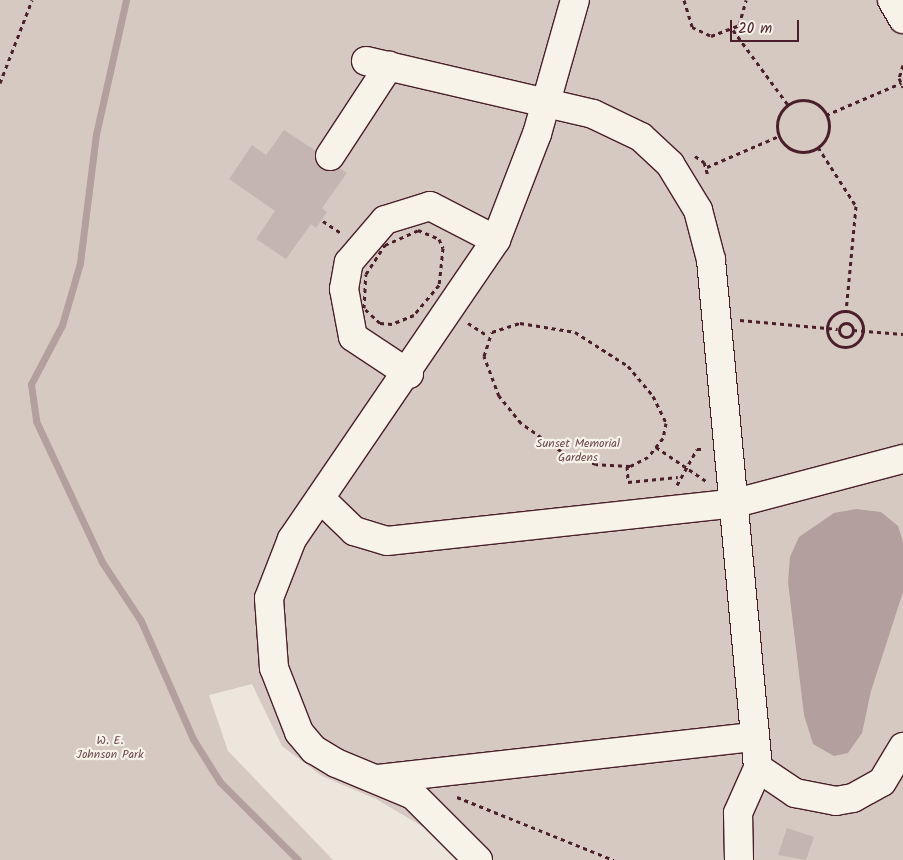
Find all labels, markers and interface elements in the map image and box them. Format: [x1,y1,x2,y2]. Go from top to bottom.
scale bar [733,10,802,42]
text: 20 m [738,17,772,41]
park label: Sunset Memorial Gardens [536,437,620,465]
park label: W. E. Johnson Park [76,734,144,762]

